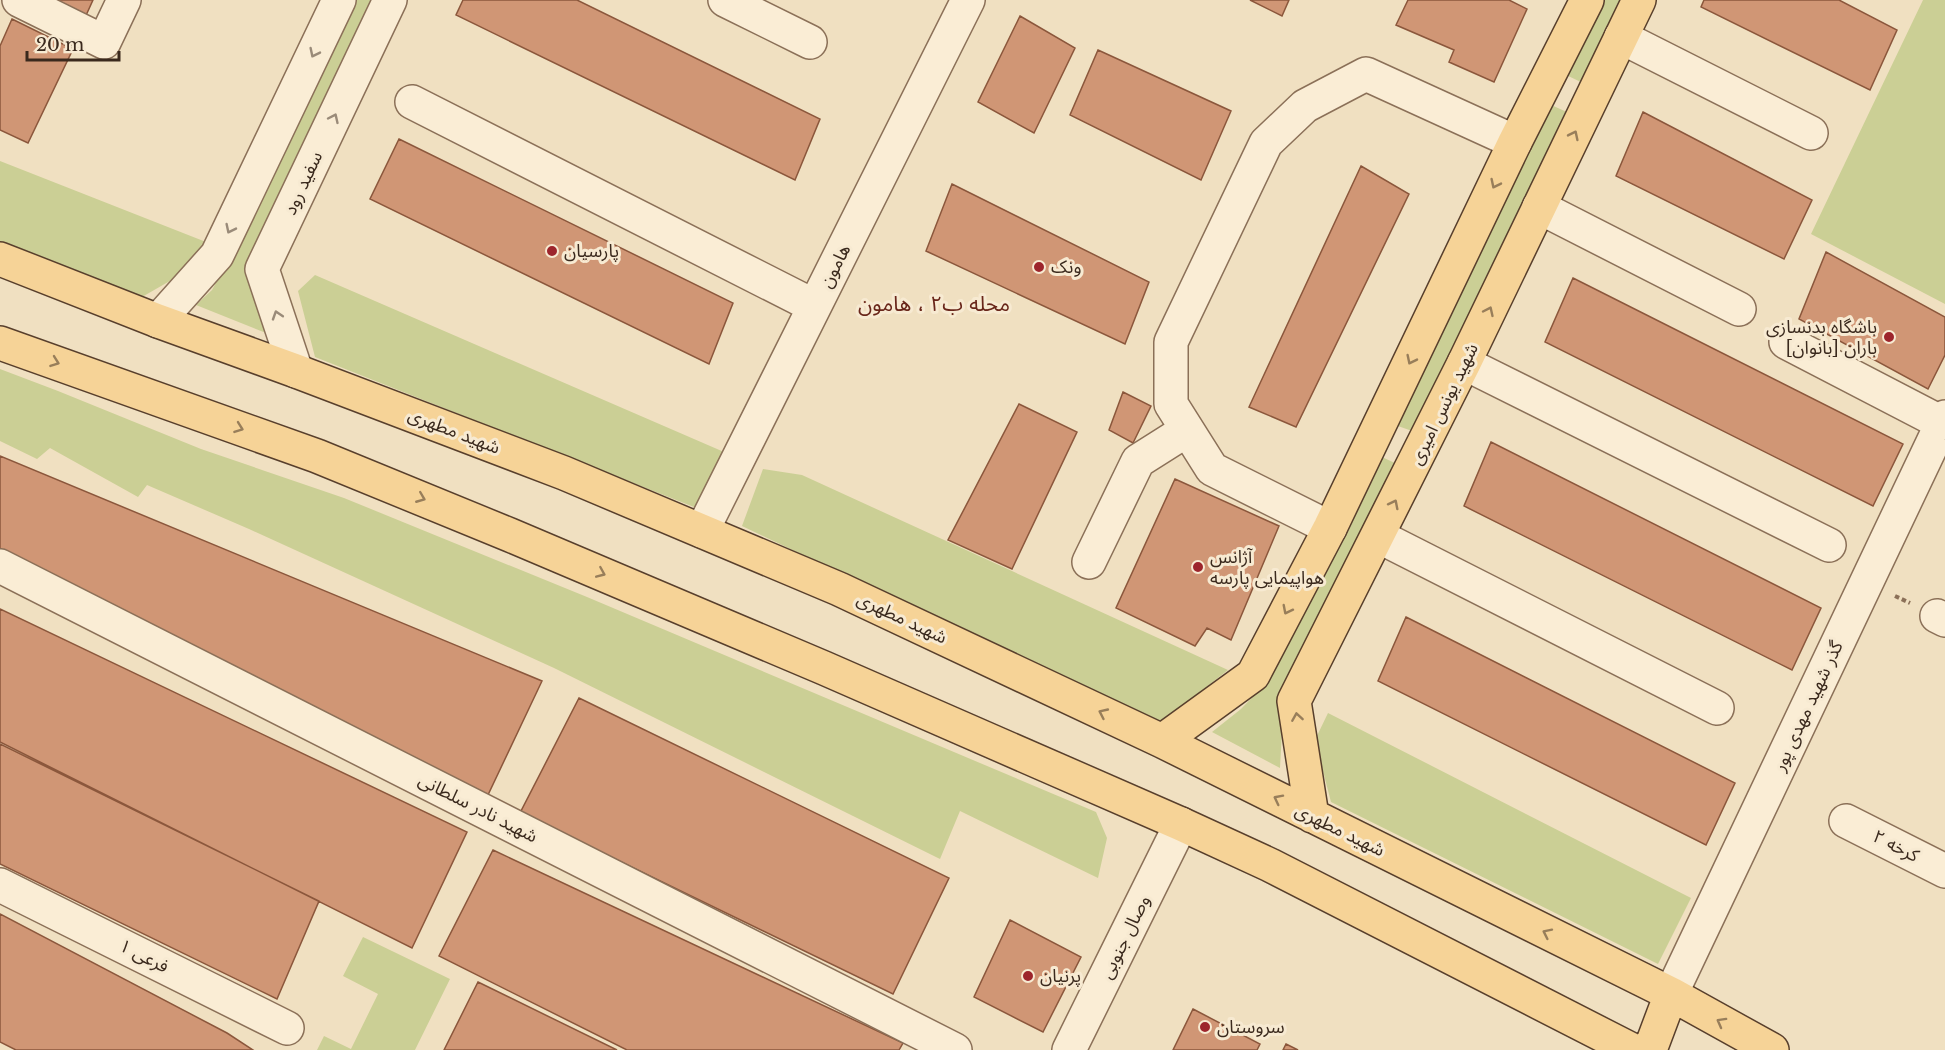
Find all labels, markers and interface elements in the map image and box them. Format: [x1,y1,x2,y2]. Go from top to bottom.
scale bar [27,24,118,62]
text: 20 m [36,34,84,56]
one-way arrow [310,46,321,57]
one-way arrow [327,113,339,124]
one-way arrow [1566,130,1578,141]
street label: سفید رود [279,148,327,218]
one-way arrow [1490,177,1502,188]
one-way arrow [225,222,237,233]
place label: پارسیان [564,240,619,262]
street label: هامون [815,241,855,291]
marker: پارسیان [545,244,559,258]
place label: ونک [1051,256,1081,278]
marker: ونک [1032,260,1046,274]
district label: محله ب۲ ، هامون [858,291,1010,317]
one-way arrow [1482,306,1494,317]
one-way arrow [272,310,285,321]
place label: باشگاه بدنسازی باران [بانوان] [1766,316,1877,359]
marker: باشگاه بدنسازی باران [بانوان] [1882,330,1896,344]
street label: شهید یونس امیری [1405,340,1483,468]
one-way arrow [1406,353,1418,364]
one-way arrow [49,355,60,368]
street label: شهید مطهری [405,403,503,459]
one-way arrow [233,421,244,434]
one-way arrow [414,491,425,503]
one-way arrow [1387,500,1398,511]
place label: آژانس هواپیمایی پارسه [1210,546,1324,589]
marker: آژانس هواپیمایی پارسه [1191,560,1205,574]
one-way arrow [594,566,605,578]
street label: شهید مطهری [853,588,951,648]
one-way arrow [1283,603,1295,614]
street label: گذر شهید مهدی پور [1768,637,1848,775]
one-way arrow [1099,709,1110,721]
one-way arrow [1291,712,1303,722]
street label: شهید نادر سلطانی [415,769,541,847]
one-way arrow [1274,795,1285,807]
street label: شهید مطهری [1292,799,1388,861]
street label: کرخه ۲ [1869,825,1923,867]
street label: وصال جنوبی [1095,891,1155,983]
one-way arrow [1542,928,1553,940]
street label: فرعی ۱ [116,934,172,978]
place label: پرنیان [1040,965,1081,987]
marker: پرنیان [1021,969,1035,983]
place label: سروستان [1217,1016,1285,1038]
one-way arrow [1716,1017,1727,1029]
marker: سروستان [1198,1020,1212,1034]

